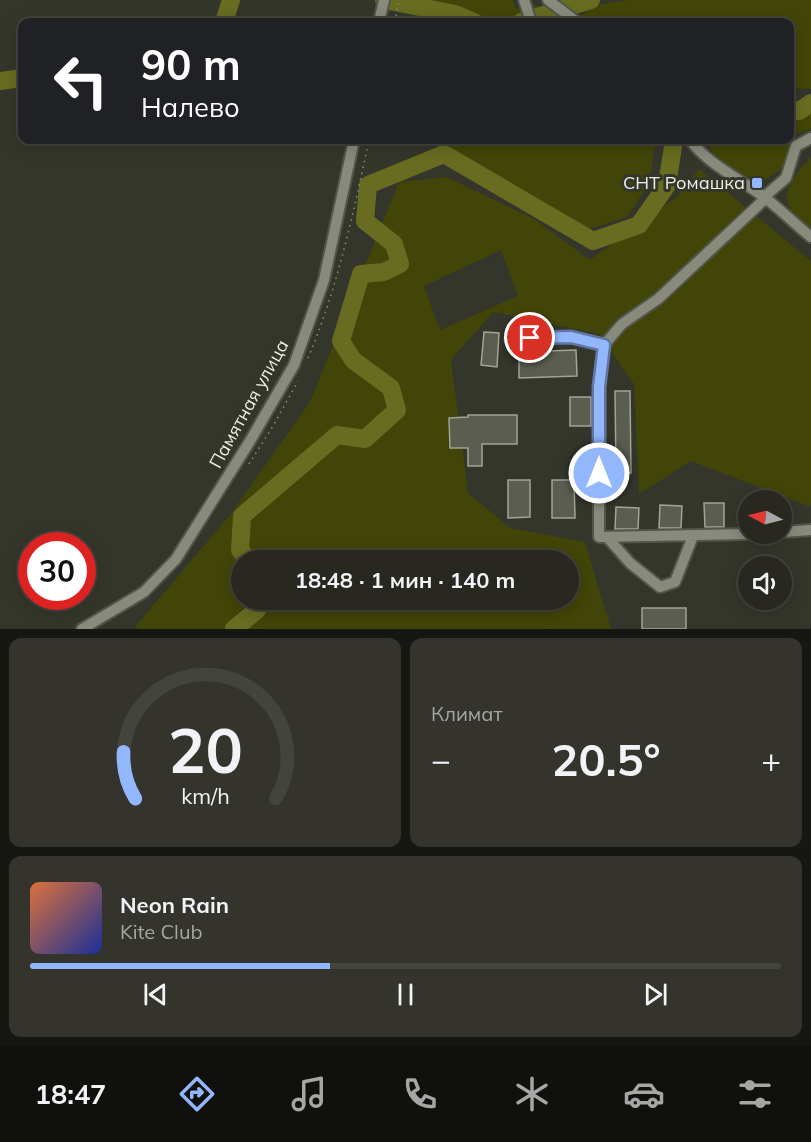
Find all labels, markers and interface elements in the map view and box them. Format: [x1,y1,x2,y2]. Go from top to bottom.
text: 90 m [141,38,241,91]
icon: left [42,42,120,120]
text: Налево [141,90,240,124]
place label: СНТ Ромашка [623,171,745,194]
marker: СНТ Ромашка [750,176,764,190]
pin [504,312,555,363]
icon: arrive [513,321,546,354]
street label: Памятная улица [204,335,293,472]
position arrow [567,441,631,505]
north arrow [738,490,792,544]
map controls [738,490,792,610]
speed limit sign: 30 [18,532,96,610]
button: sound [738,556,792,610]
text: 18:48 · 1 мин · 140 m [295,566,515,594]
text: Климат [431,701,503,726]
text: 20 [168,710,242,789]
text: 20.5° [551,731,661,787]
text: − [431,739,451,780]
text: + [761,739,781,780]
text: km/h [181,783,229,810]
text: Neon Rain [120,891,229,919]
text: Kite Club [120,919,202,944]
icon: previous [139,978,172,1011]
icon: pause [389,978,422,1011]
icon: next [639,978,672,1011]
icon: directions [176,1073,218,1115]
icon: music [288,1073,330,1115]
icon: phone [399,1073,441,1115]
icon: climate [511,1073,553,1115]
icon: car [623,1073,665,1115]
icon: filters [734,1073,776,1115]
text: 18:47 [35,1077,106,1111]

